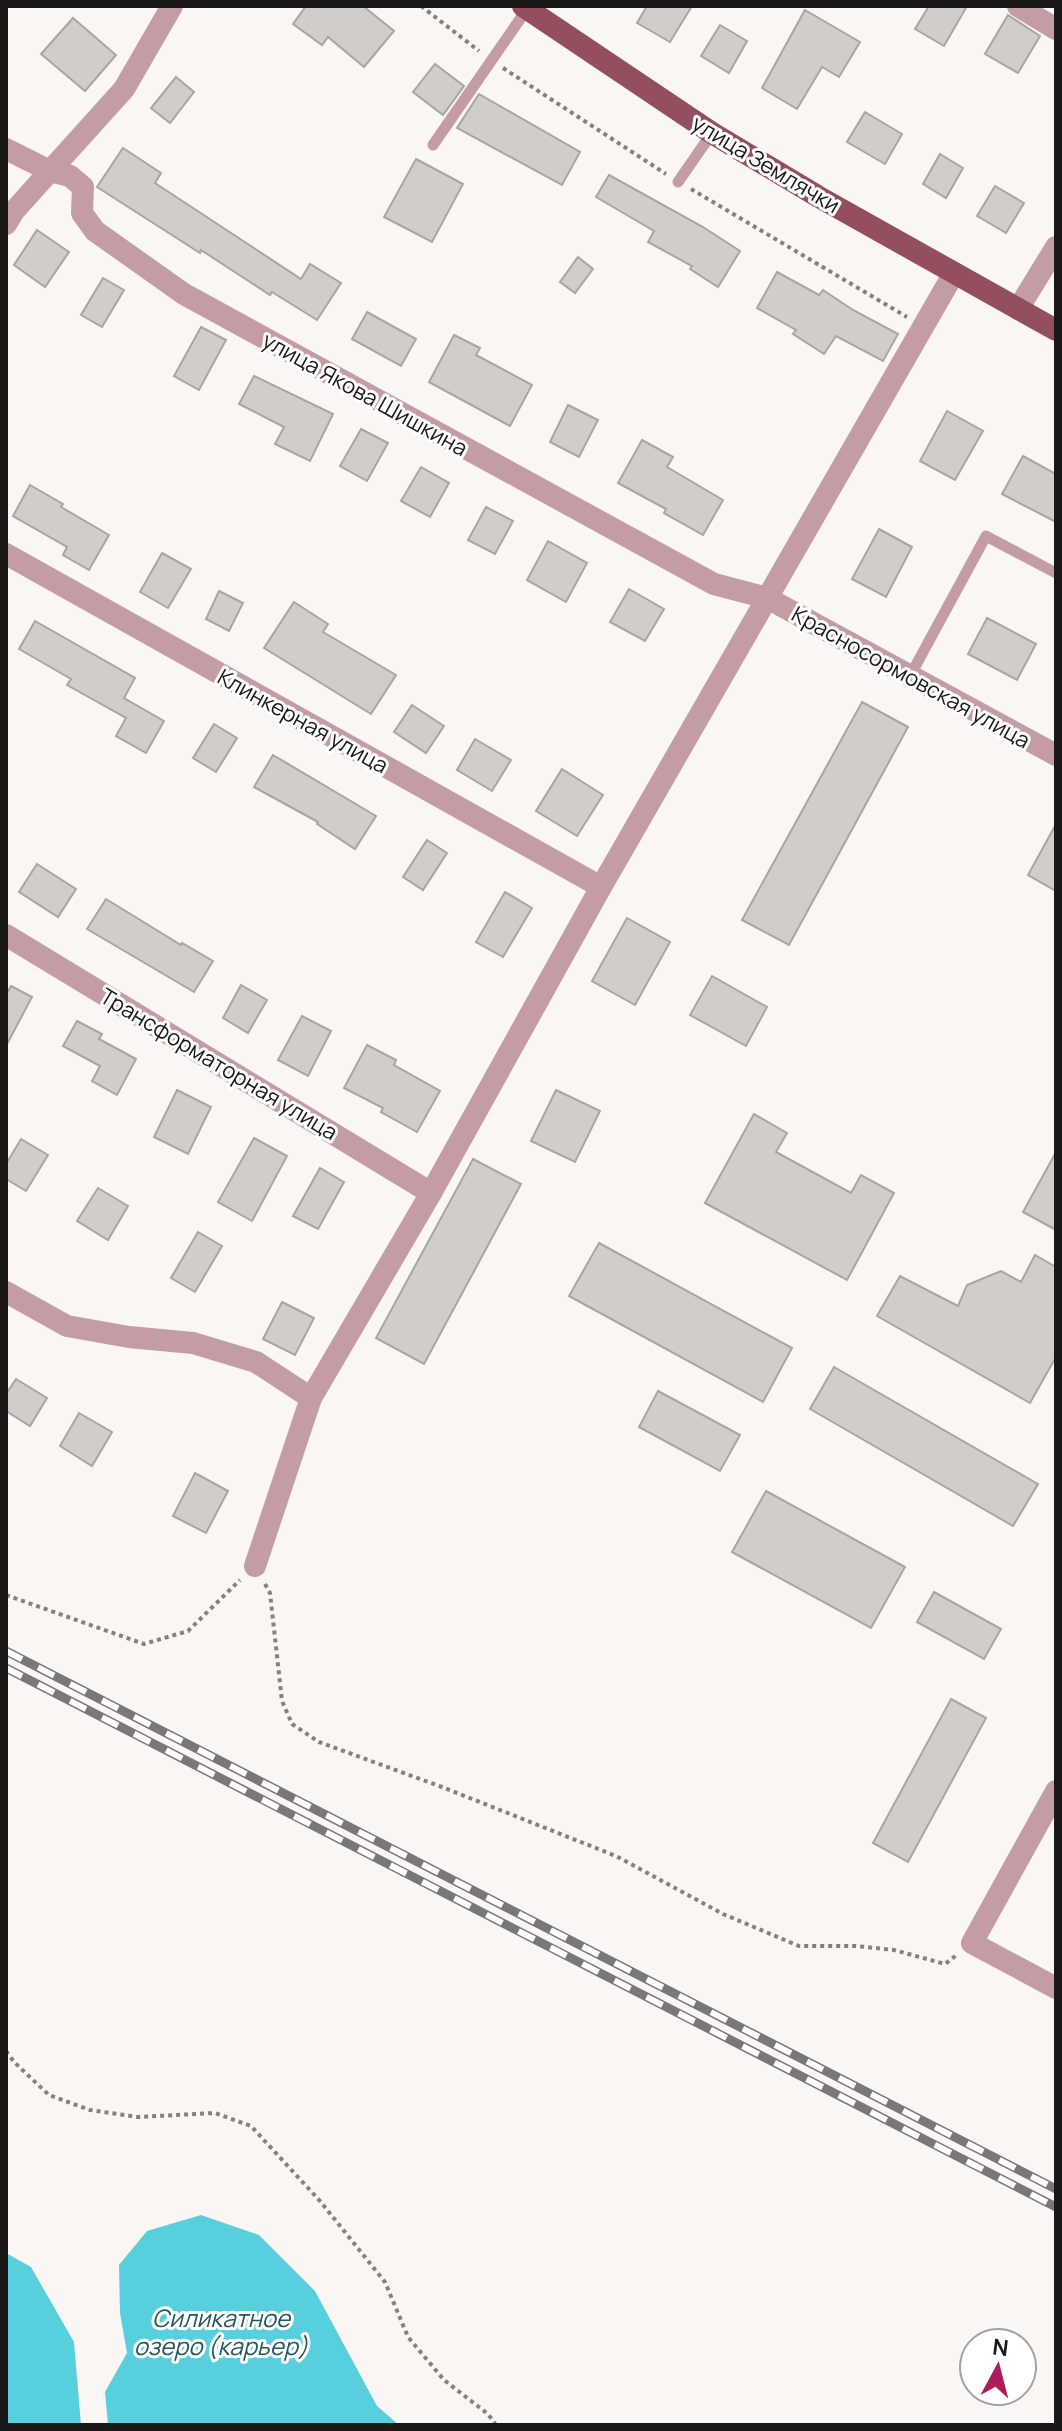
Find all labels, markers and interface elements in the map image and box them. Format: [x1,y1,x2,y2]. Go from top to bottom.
street label: улица Землячки [686,108,846,220]
street label: улица Якова Шишкина [257,325,473,463]
street label: Красносормовская улица [786,599,1036,755]
street label: Клинкерная улица [212,662,394,780]
street label: Трансформаторная улица [95,981,343,1147]
water label: Силикатное озеро (карьер) [134,2301,308,2362]
north arrow [958,2327,1038,2407]
text: N [991,2331,1010,2363]

